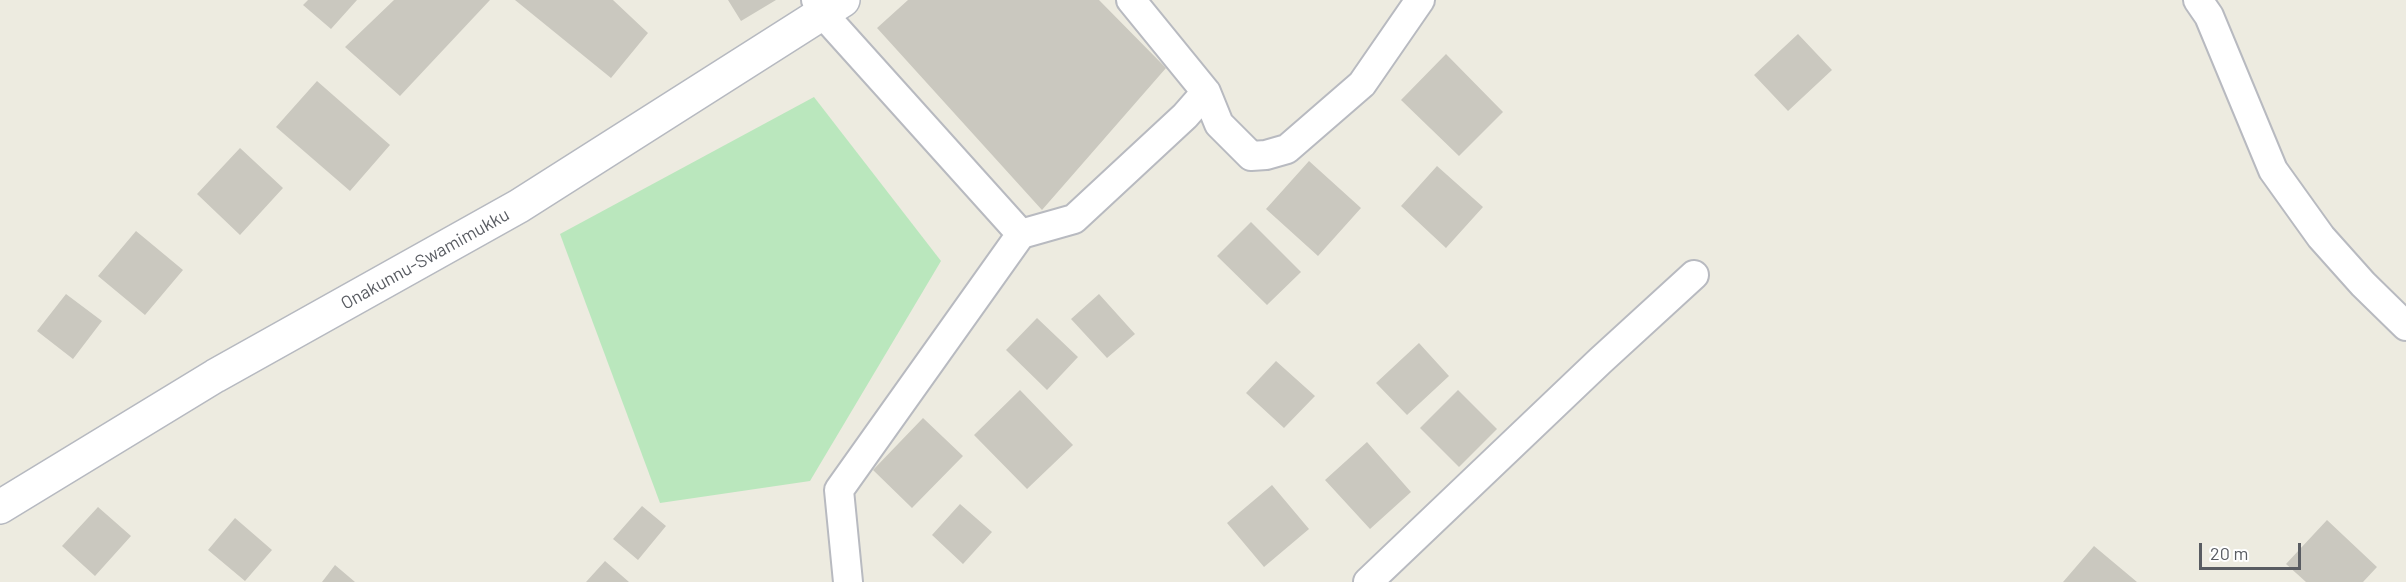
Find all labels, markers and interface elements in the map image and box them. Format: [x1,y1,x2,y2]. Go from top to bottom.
street label: Onakunnu-Swamimukku [337,204,513,314]
scale bar [2202,531,2304,569]
text: 20 m [2210,542,2248,564]

